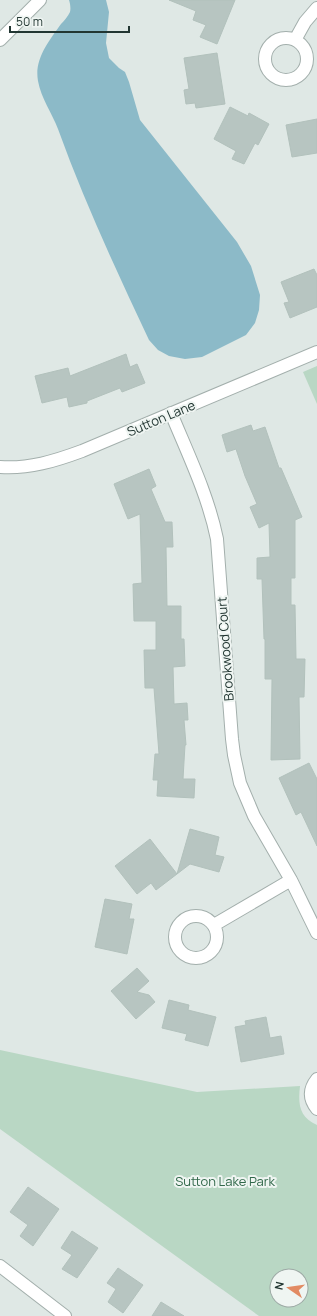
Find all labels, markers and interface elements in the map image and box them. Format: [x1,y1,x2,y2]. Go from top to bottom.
scale bar [10,8,129,34]
text: 50 m [16,13,43,30]
street label: Sutton Lane [124,395,198,440]
street label: Brookwood Court [212,596,238,702]
park label: Sutton Lake Park [175,1172,275,1190]
north arrow [269,1268,309,1308]
text: N [271,1280,287,1291]

